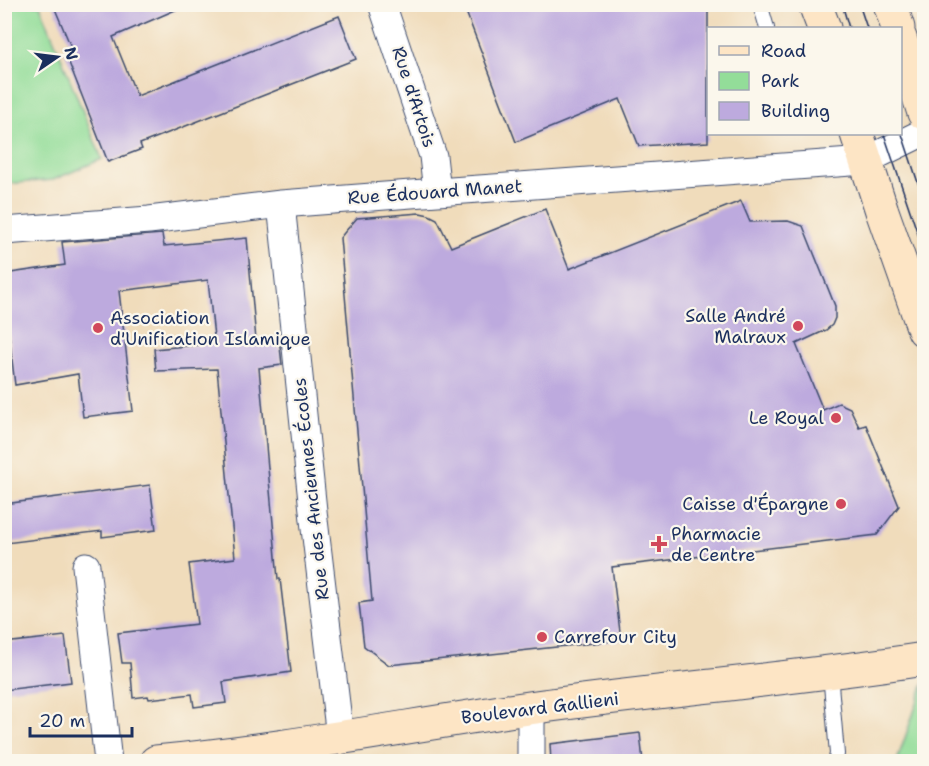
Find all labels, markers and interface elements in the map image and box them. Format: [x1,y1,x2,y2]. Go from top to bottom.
north arrow [27,27,87,87]
legend [707,27,902,135]
text: Road [761,39,806,63]
street label: Rue d'Artois [386,43,442,151]
text: N [59,45,83,62]
text: Park [761,69,800,93]
text: Building [761,99,830,123]
street label: Rue Édouard Manet [347,174,523,210]
place label: Salle André Malraux [685,304,786,349]
place label: Association d'Unification Islamique [110,306,311,351]
marker: Salle André Malraux [791,319,805,333]
marker: Association d'Unification Islamique [91,321,105,335]
street label: Rue des Anciennes Écoles [287,377,335,601]
place label: Le Royal [749,406,825,430]
marker: Le Royal [829,411,843,425]
place label: Caisse d'Épargne [682,492,829,516]
marker: Caisse d'Épargne [834,497,848,511]
place label: Pharmacie de Centre [671,522,761,567]
marker: Pharmacie de Centre [652,537,666,551]
place label: Carrefour City [554,625,677,649]
marker: Carrefour City [535,630,549,644]
street label: Boulevard Gallieni [460,686,620,730]
scale bar [30,700,132,738]
text: 20 m [39,709,85,733]

